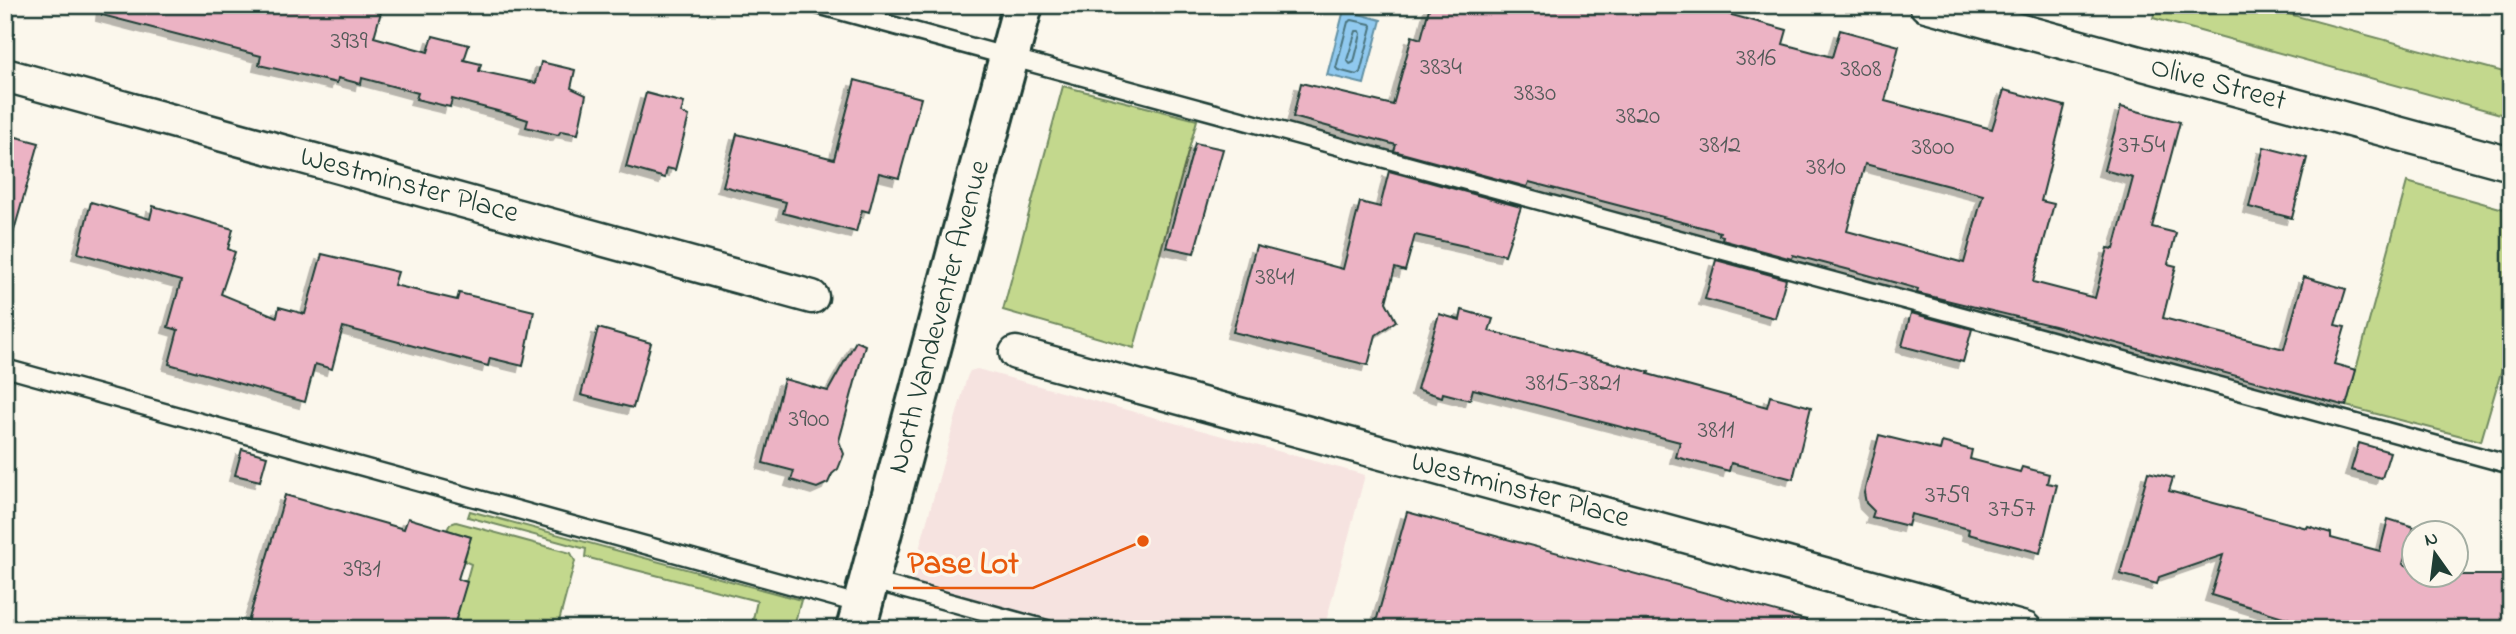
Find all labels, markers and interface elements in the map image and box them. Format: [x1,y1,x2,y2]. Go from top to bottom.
house number: 3939 [330,23,368,61]
house number: 3816 [1736,40,1776,78]
street label: Olive Street [2145,46,2291,124]
house number: 3834 [1420,49,1462,87]
house number: 3808 [1840,51,1882,89]
house number: 3830 [1514,75,1556,113]
house number: 3820 [1616,98,1660,136]
house number: 3812 [1699,127,1741,165]
house number: 3754 [2118,127,2166,165]
house number: 3800 [1912,129,1954,167]
street label: Westminster Place [295,136,524,236]
house number: 3810 [1806,149,1846,187]
street label: North Vandeventer Avenue [877,155,1003,479]
house number: 3841 [1255,259,1295,297]
house number: 3815-3821 [1525,365,1621,403]
house number: 3900 [788,401,830,439]
house number: 3811 [1697,412,1735,450]
street label: Westminster Place [1406,441,1635,541]
house number: 3759 [1925,477,1969,515]
house number: 3757 [1988,491,2036,529]
north arrow [2400,518,2470,588]
text: N [2422,525,2441,555]
callout: Pase Lot [893,535,1033,588]
text: Pase Lot [907,542,1019,589]
house number: 3931 [343,551,381,589]

